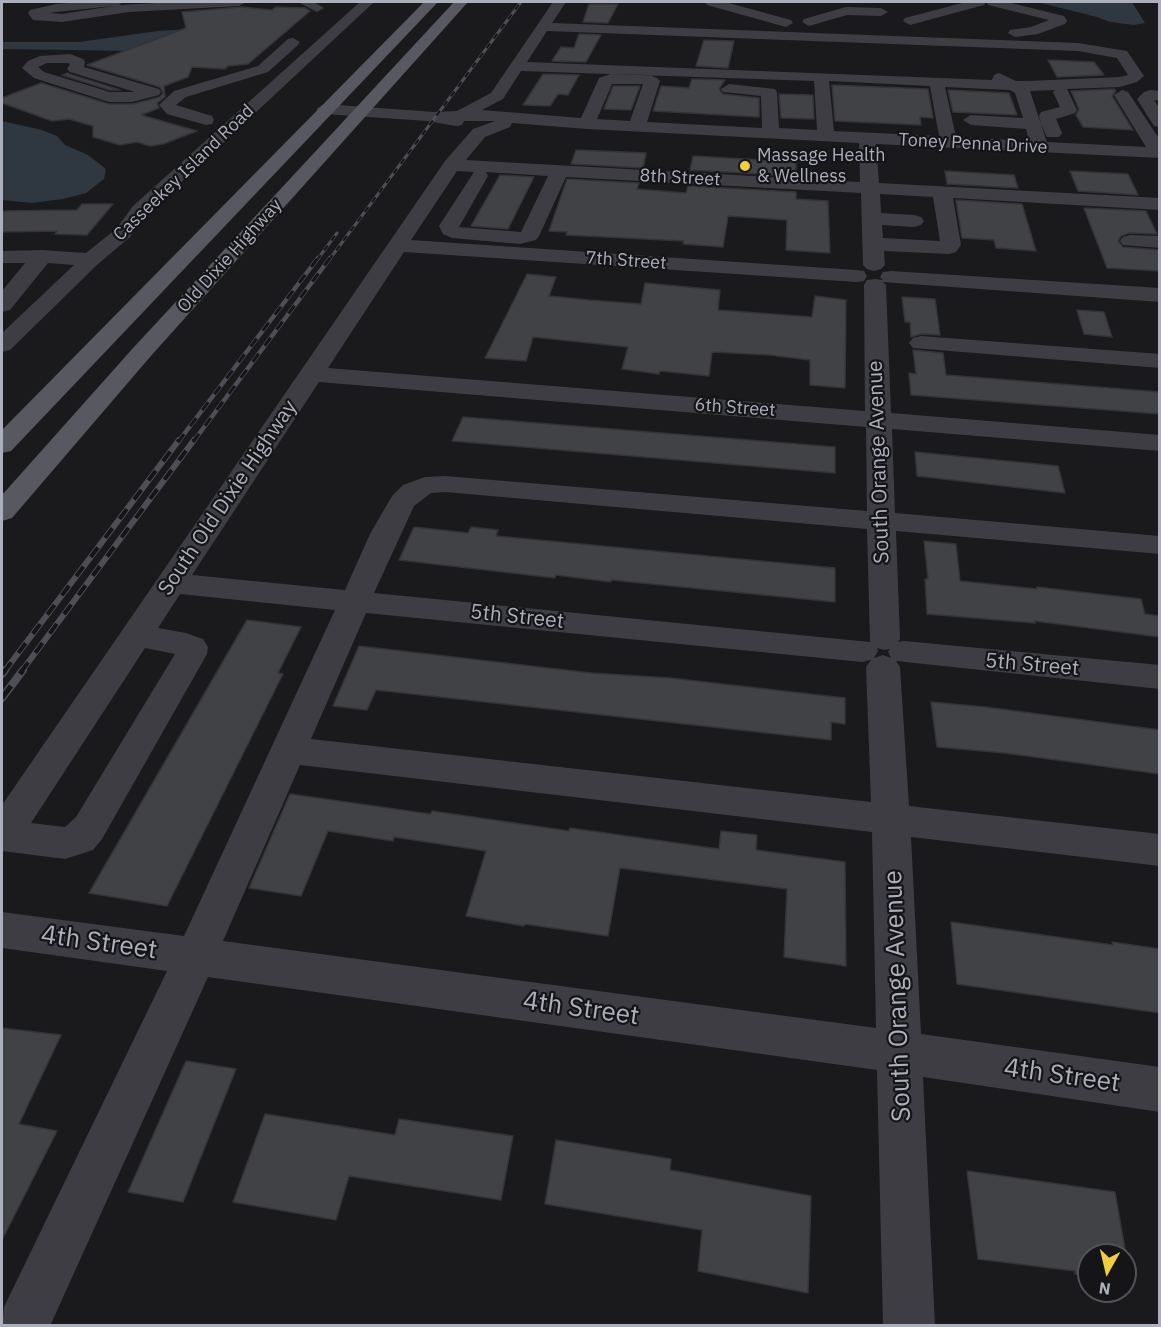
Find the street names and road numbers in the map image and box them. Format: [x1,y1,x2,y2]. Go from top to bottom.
street label: Casseekey Island Road [109,100,259,246]
street label: Toney Penna Drive [898,129,1048,159]
street label: 8th Street [639,165,721,191]
street label: Old Dixie Highway [173,195,287,317]
street label: 7th Street [585,247,667,275]
street label: South Orange Avenue [863,360,895,564]
street label: 6th Street [694,394,776,422]
street label: South Old Dixie Highway [153,396,303,600]
street label: 5th Street [469,600,565,634]
street label: 5th Street [984,648,1080,682]
street label: South Orange Avenue [878,870,918,1122]
street label: 4th Street [39,919,159,967]
street label: 4th Street [521,985,641,1033]
street label: 4th Street [1002,1052,1122,1100]

